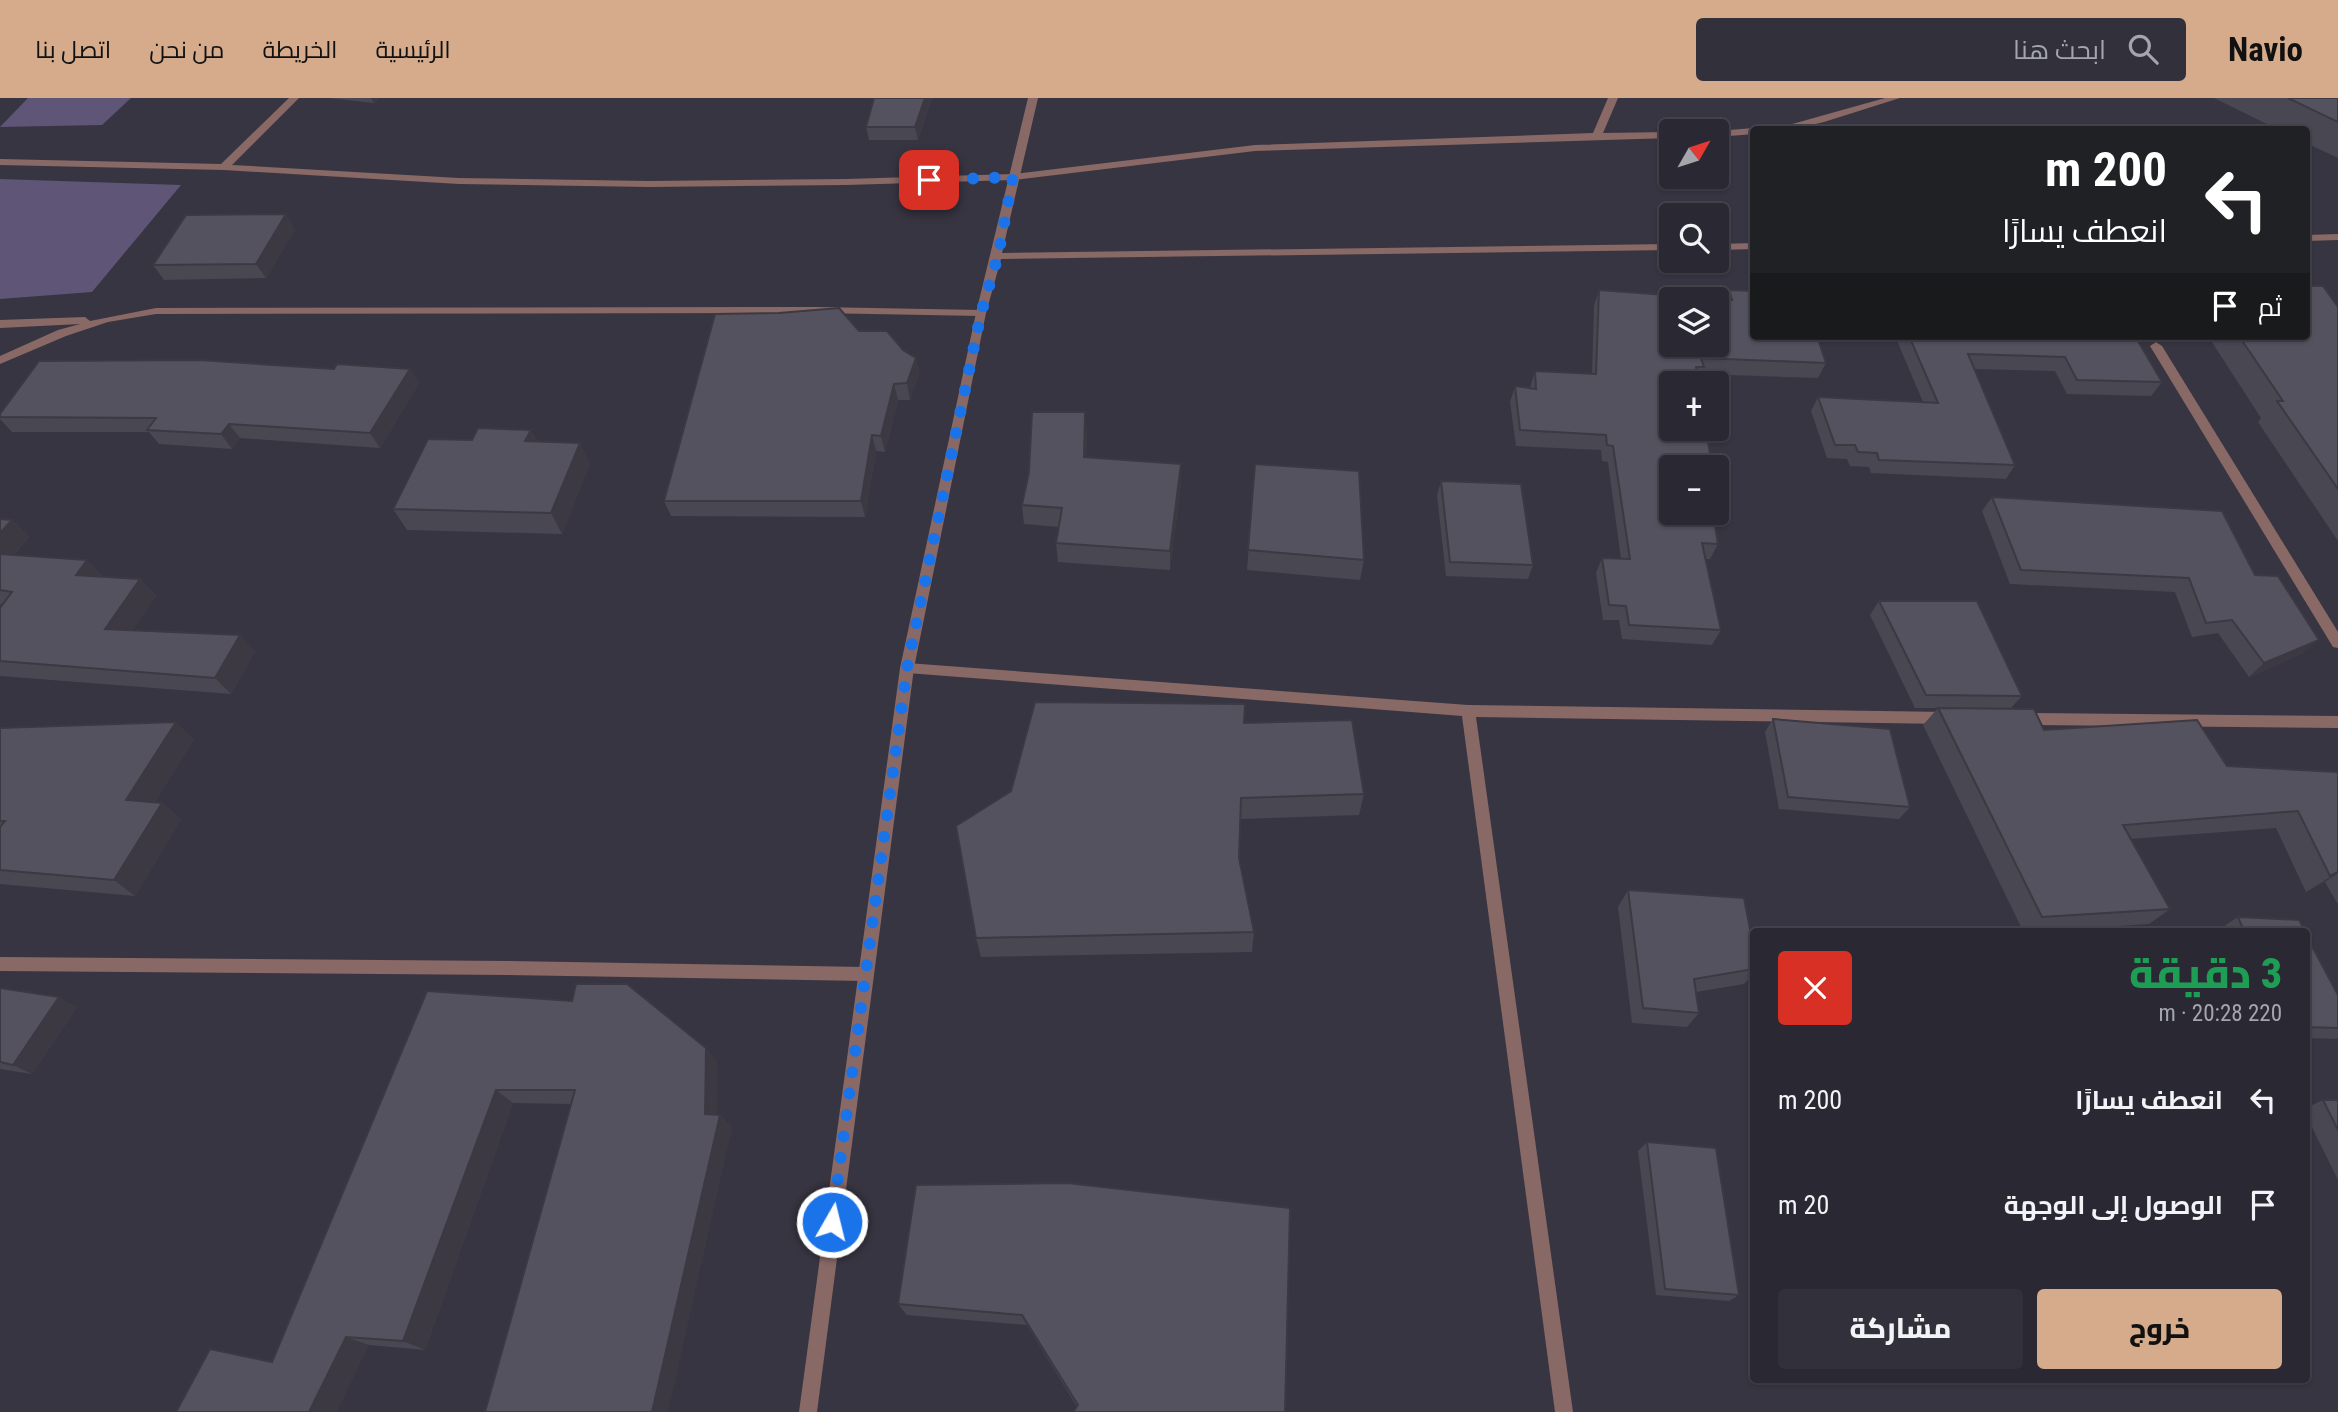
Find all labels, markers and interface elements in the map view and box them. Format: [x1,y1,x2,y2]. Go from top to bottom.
search box [1696,18,2186,81]
icon: search [2124,30,2162,68]
text: Navio [2228,30,2303,69]
text: ابحث هنا [2013,35,2106,65]
text: اتصل بنا [35,36,111,64]
text: من نحن [149,36,225,64]
text: الخريطة [263,36,337,64]
text: الرئيسية [375,36,451,64]
north arrow [1659,119,1729,189]
map controls [1659,119,1729,525]
text: 200 m [2045,141,2167,198]
pin [899,150,959,210]
icon: left [2191,154,2282,245]
icon: arrive [910,161,948,199]
button: search [1659,203,1729,273]
text: انعطف يسارًا [2002,212,2167,250]
button: layers [1659,287,1729,357]
icon: arrive [2206,287,2244,325]
text: ثم [2258,292,2282,322]
button: + [1659,371,1729,441]
button: − [1659,455,1729,525]
text: 3 دقيقة [2129,949,2282,998]
button: close [1778,951,1852,1025]
text: 220 m · 20:28 [2158,1000,2282,1027]
icon: left [2244,1081,2282,1119]
text: 200 m [1778,1085,1842,1115]
text: انعطف يسارًا [2075,1085,2223,1115]
position arrow [795,1185,869,1259]
icon: arrive [2244,1186,2282,1224]
text: 20 m [1778,1190,1829,1220]
text: الوصول إلى الوجهة [2004,1190,2223,1220]
button: مشاركة [1778,1289,2023,1369]
button: خروج [2037,1289,2282,1369]

